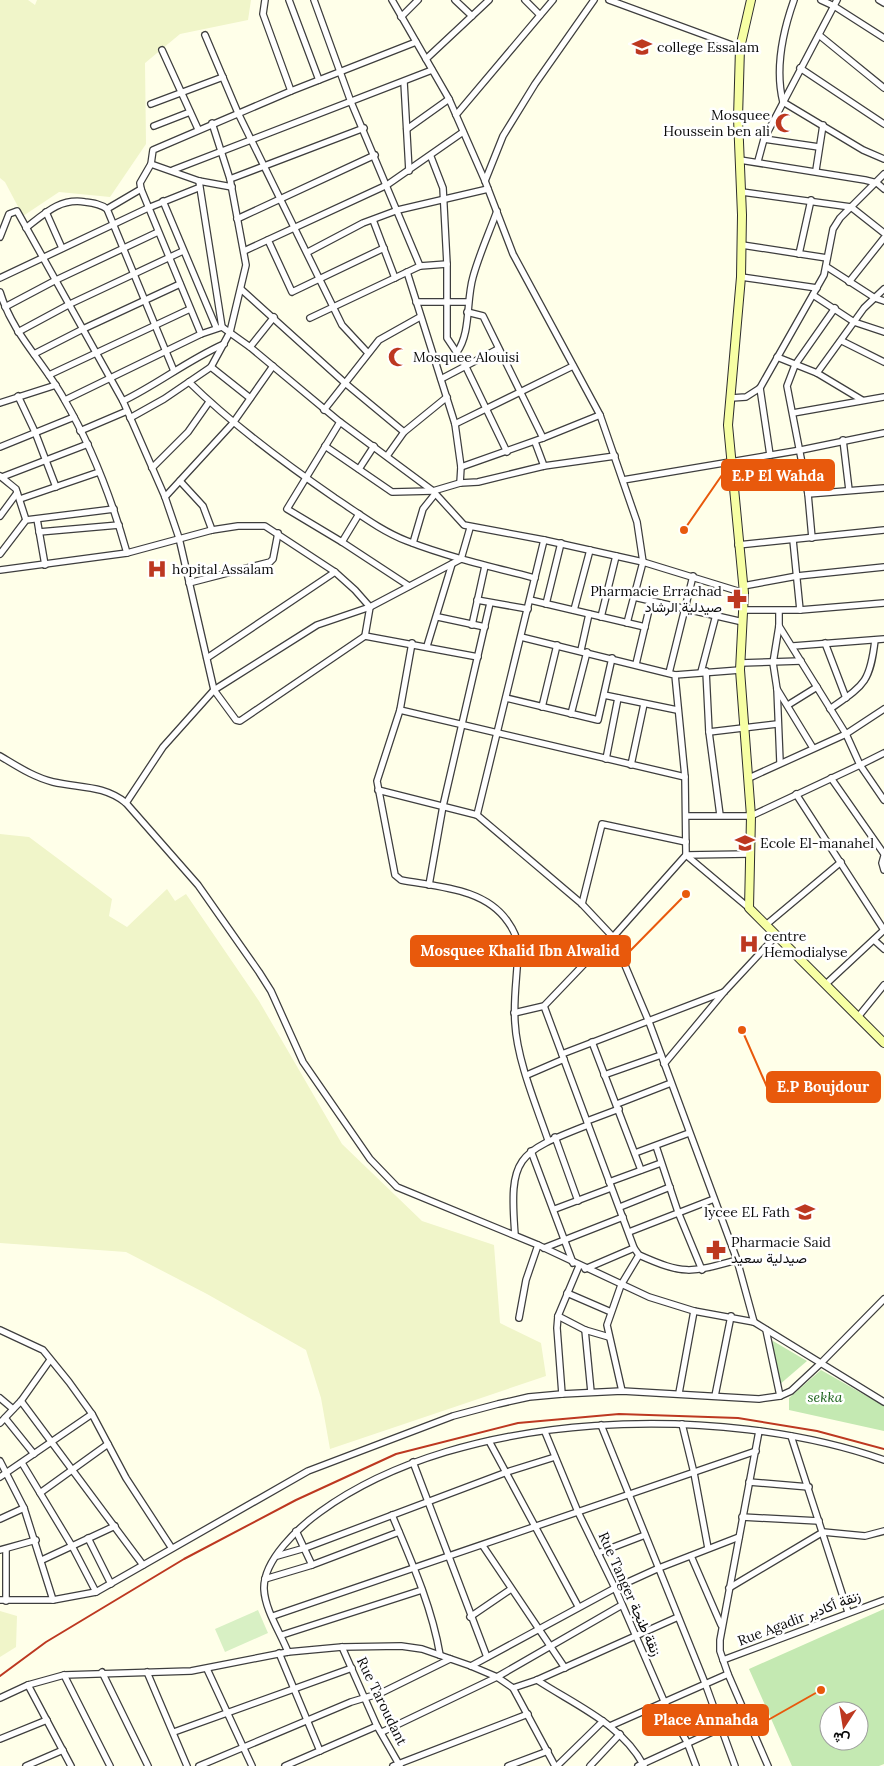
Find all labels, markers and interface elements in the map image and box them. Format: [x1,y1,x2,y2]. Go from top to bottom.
school or university icon: college Essalam [631,36,653,58]
place label: college Essalam [657,38,760,56]
place label: Mosquee Houssein ben ali [663,106,770,140]
mosque icon: Mosquee Houssein ben ali [774,112,796,134]
mosque icon: Mosquee Alouisi [387,346,409,368]
place label: Mosquee Alouisi [413,348,519,366]
callout: E.P El Wahda [722,460,834,490]
text: E.P El Wahda [732,466,824,485]
hospital icon: hopital Assalam [146,558,168,580]
place label: hopital Assalam [172,560,274,578]
place label: Pharmacie Errachad صيدلية الرشاد [590,582,722,616]
pharmacy icon: Pharmacie Errachad صيدلية الرشاد [726,588,748,610]
school or university icon: Ecole El-manahel [734,832,756,854]
place label: Ecole El-manahel [760,834,874,852]
place label: centre Hemodialyse [764,927,848,961]
hospital icon: centre Hemodialyse [738,933,760,955]
callout: Mosquee Khalid Ibn Alwalid [411,936,630,966]
text: Mosquee Khalid Ibn Alwalid [420,941,620,960]
callout: E.P Boujdour [767,1072,880,1102]
text: E.P Boujdour [777,1077,870,1096]
school or university icon: lycee EL Fath [794,1201,816,1223]
place label: lycee EL Fath [704,1203,790,1221]
place label: Pharmacie Said صيدلية سعيد [731,1233,831,1267]
pharmacy icon: Pharmacie Said صيدلية سعيد [705,1239,727,1261]
park label: sekka [808,1388,843,1406]
street label: Rue Tanger زنقة طنجة [594,1529,666,1659]
street label: Rue Agadir زنقة أكادير [735,1586,863,1650]
street label: Rue Taroudant [353,1654,411,1749]
north arrow [819,1701,869,1751]
callout: Place Annahda [643,1705,768,1735]
text: Place Annahda [654,1710,759,1729]
text: ش [831,1728,851,1749]

